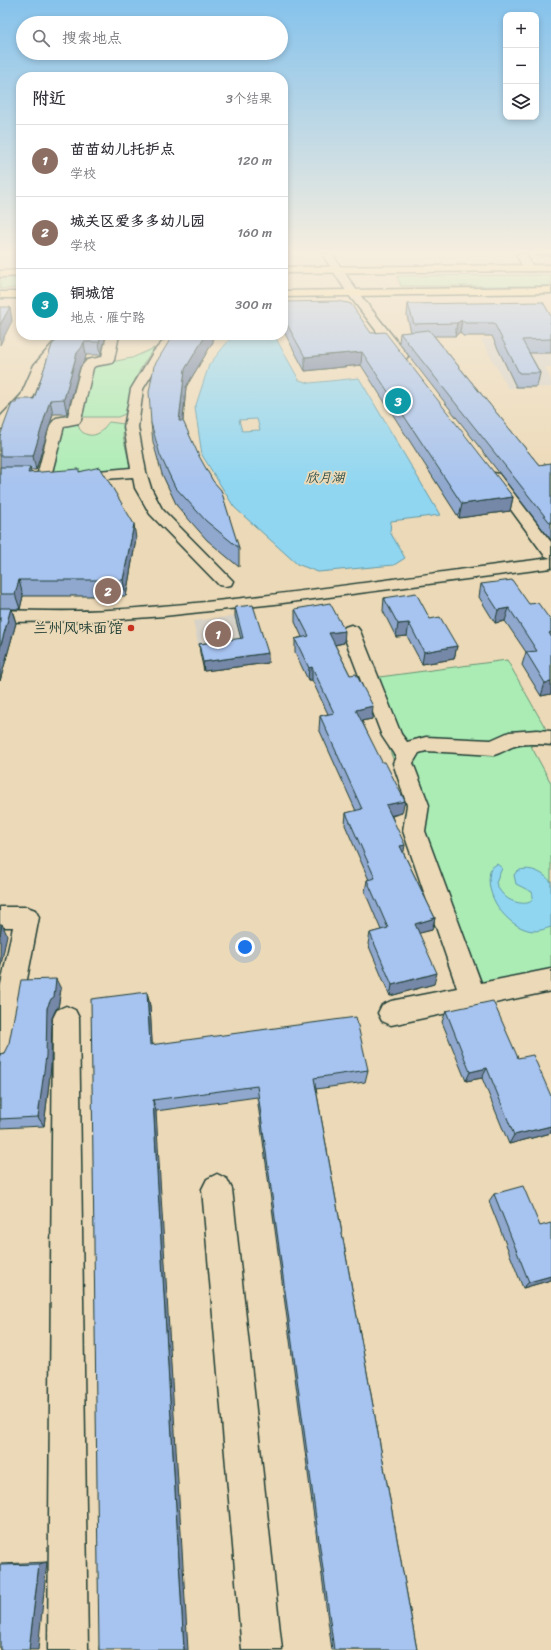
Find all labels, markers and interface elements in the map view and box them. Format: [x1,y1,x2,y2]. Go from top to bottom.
map controls [503,12,539,120]
button: + [503,12,539,48]
search box [16,16,288,60]
text: 搜索地点 [62,25,122,51]
icon: search [30,27,52,49]
button: − [503,48,539,84]
text: 附近 [32,83,66,113]
button: layers [503,84,539,120]
text: 3个结果 [226,87,272,110]
text: 苗苗幼儿托护点 [70,136,175,162]
text: 1 [42,149,48,172]
text: 120 m [237,149,272,172]
text: 学校 [70,162,96,185]
text: 城关区爱多多幼儿园 [70,208,205,234]
text: 2 [41,221,49,244]
text: 160 m [237,221,272,244]
text: 学校 [70,234,96,257]
text: 铜城馆 [70,280,115,306]
text: 3 [41,293,49,316]
text: 300 m [235,293,272,316]
text: 地点 · 雁宁路 [70,306,145,329]
pin: 3 [385,386,411,416]
water label: 欣月湖 [305,466,346,489]
pin: 2 [95,576,121,606]
place label: 兰州风味面馆 [33,615,123,641]
pin: 1 [205,619,231,649]
marker: 兰州风味面馆 [126,623,136,633]
your location [235,937,255,957]

